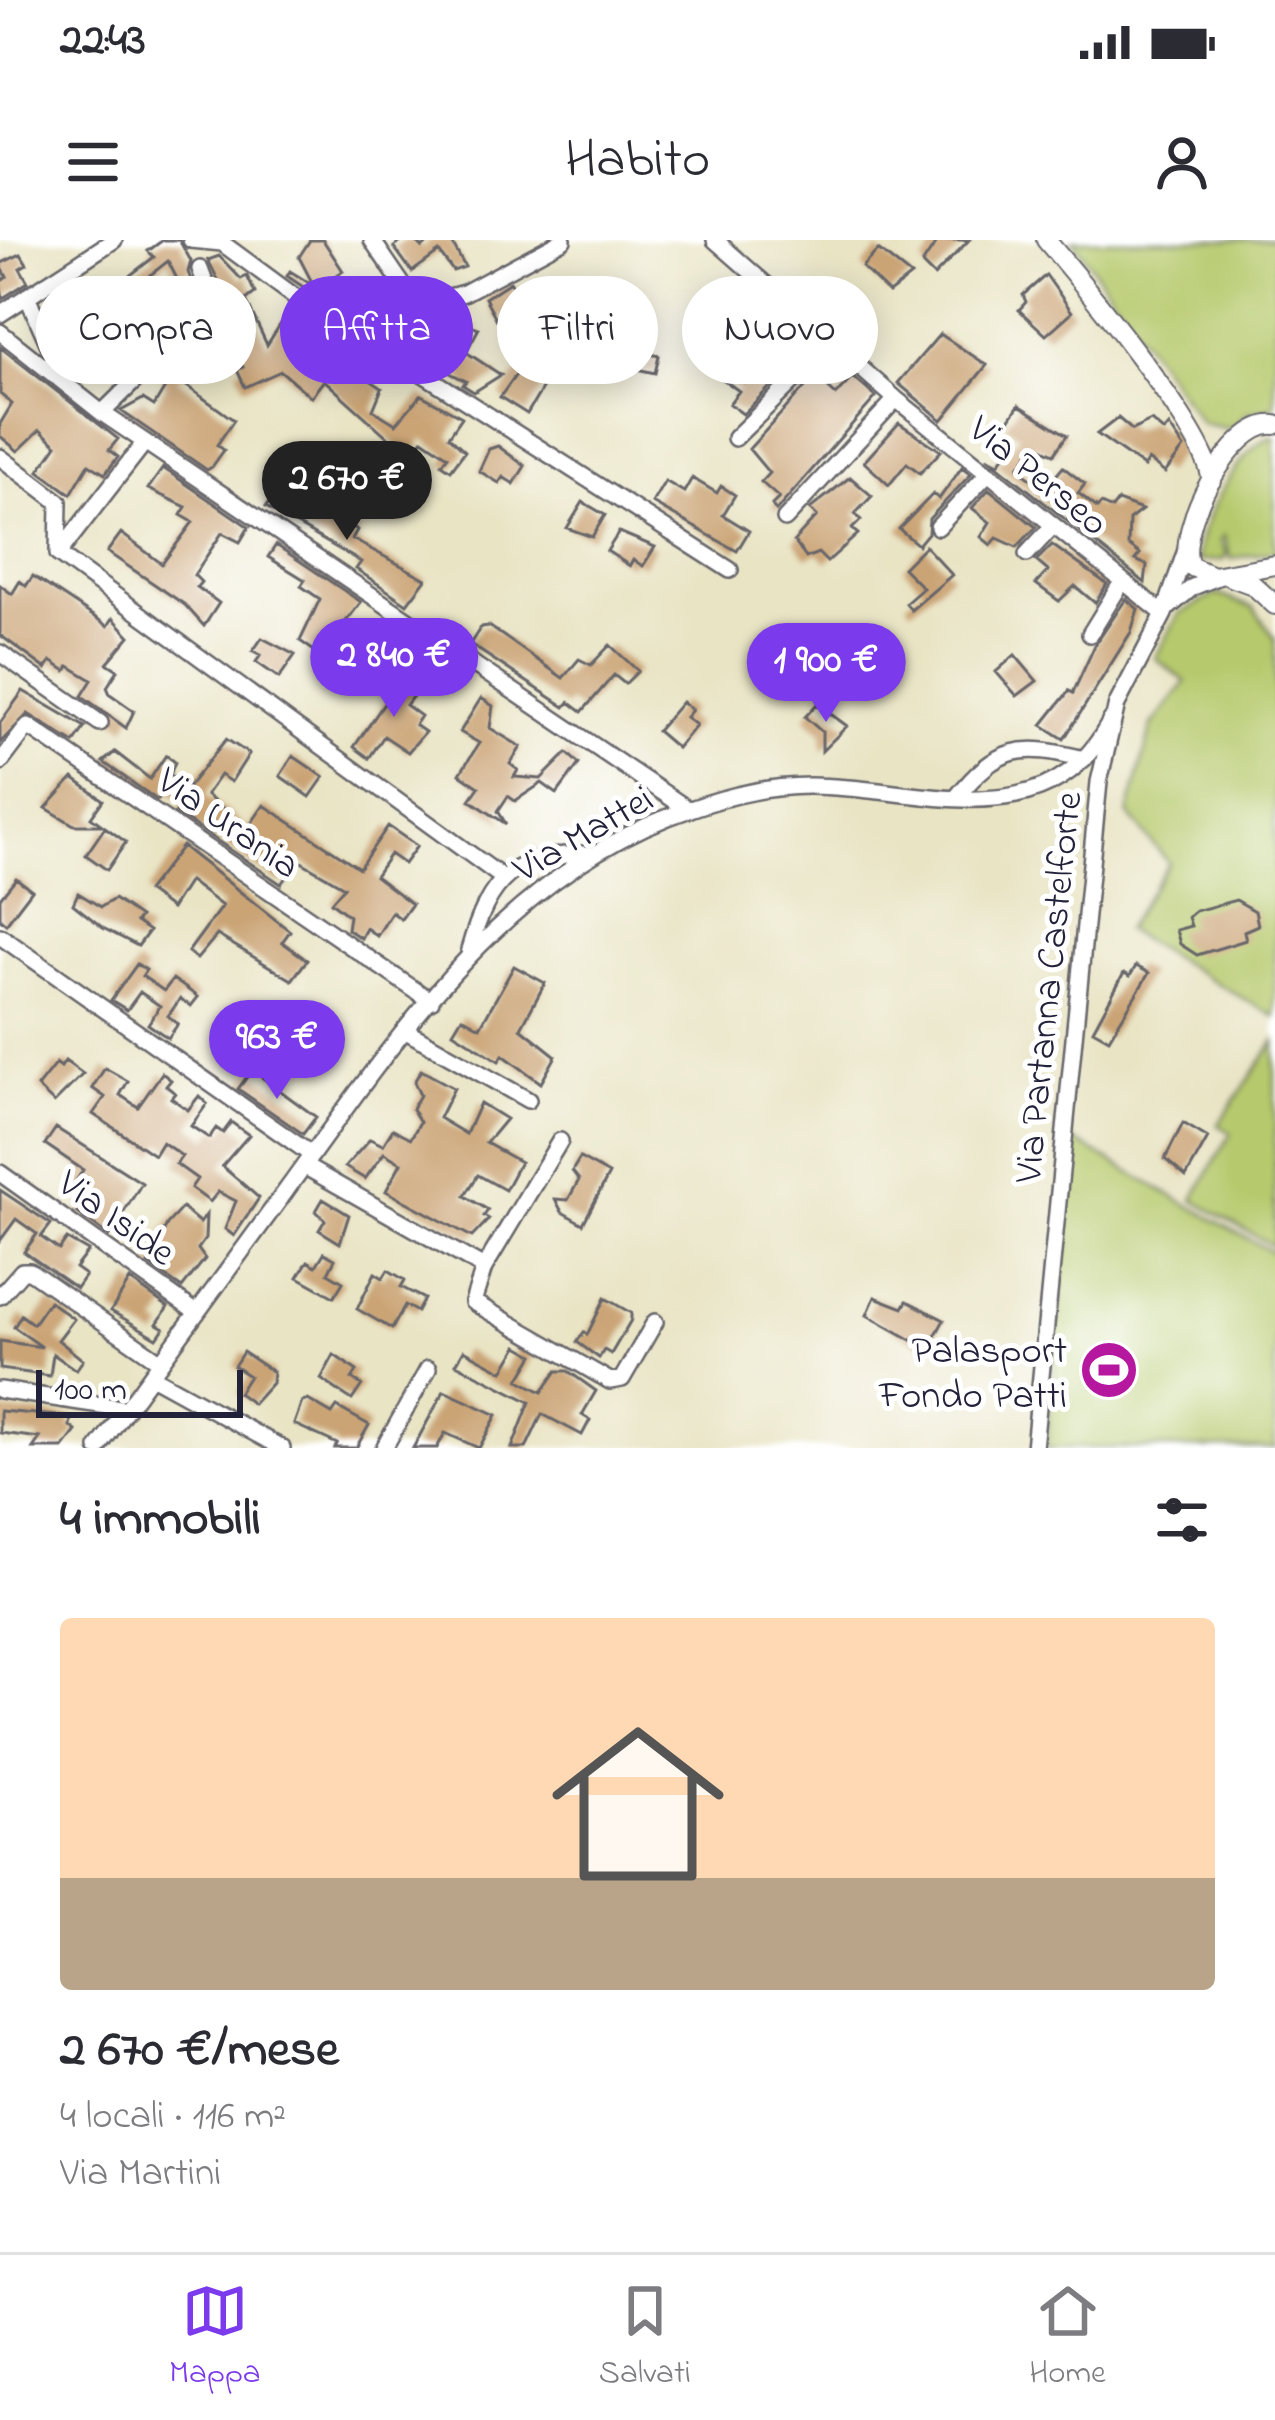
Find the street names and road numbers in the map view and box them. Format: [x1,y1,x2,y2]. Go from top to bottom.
street label: Via Perseo [954,403,1119,552]
street label: Via Urania [143,754,311,895]
street label: Via Mattei [503,773,665,899]
street label: Via Partanna Castelforte [1001,789,1099,1187]
street label: Via Iside [44,1157,187,1282]

